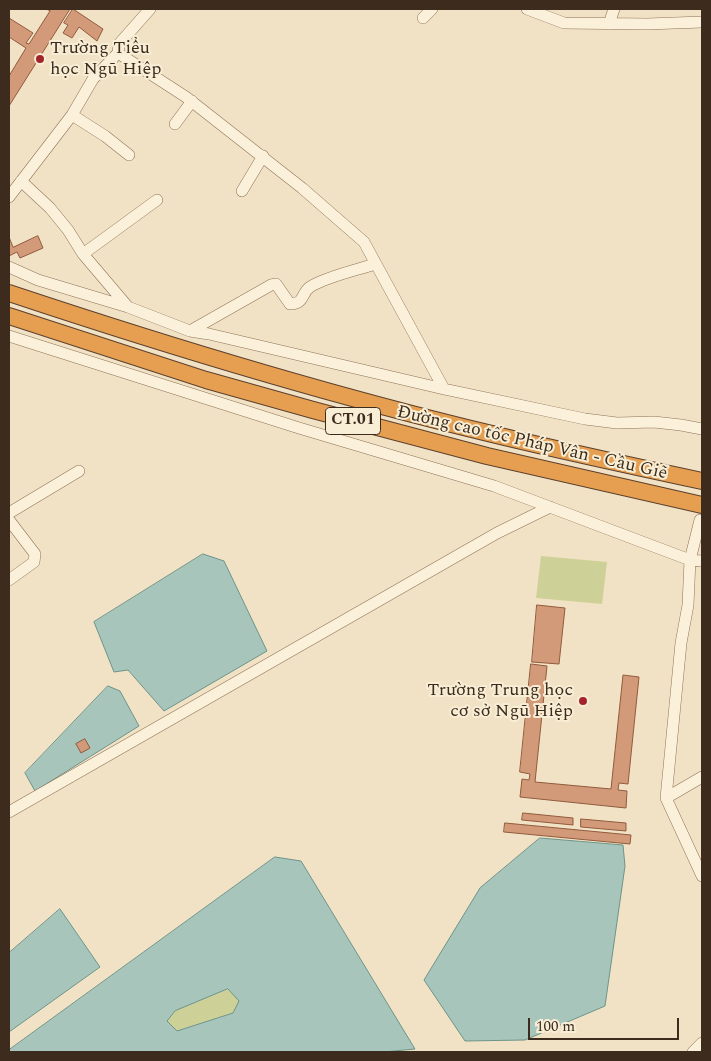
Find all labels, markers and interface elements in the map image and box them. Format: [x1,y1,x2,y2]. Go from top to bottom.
place label: Trường Tiểu học Ngũ Hiệp [50,38,161,80]
marker: Trường Tiểu học Ngũ Hiệp [34,53,46,65]
street label: Đường cao tốc Pháp Vân - Cầu Giẽ [395,402,669,486]
road number: CT.01 [326,408,380,434]
place label: Trường Trung học cơ sở Ngũ Hiệp [427,680,573,722]
marker: Trường Trung học cơ sở Ngũ Hiệp [577,695,589,707]
scale bar [531,1008,682,1040]
text: 100 m [536,1015,575,1038]

